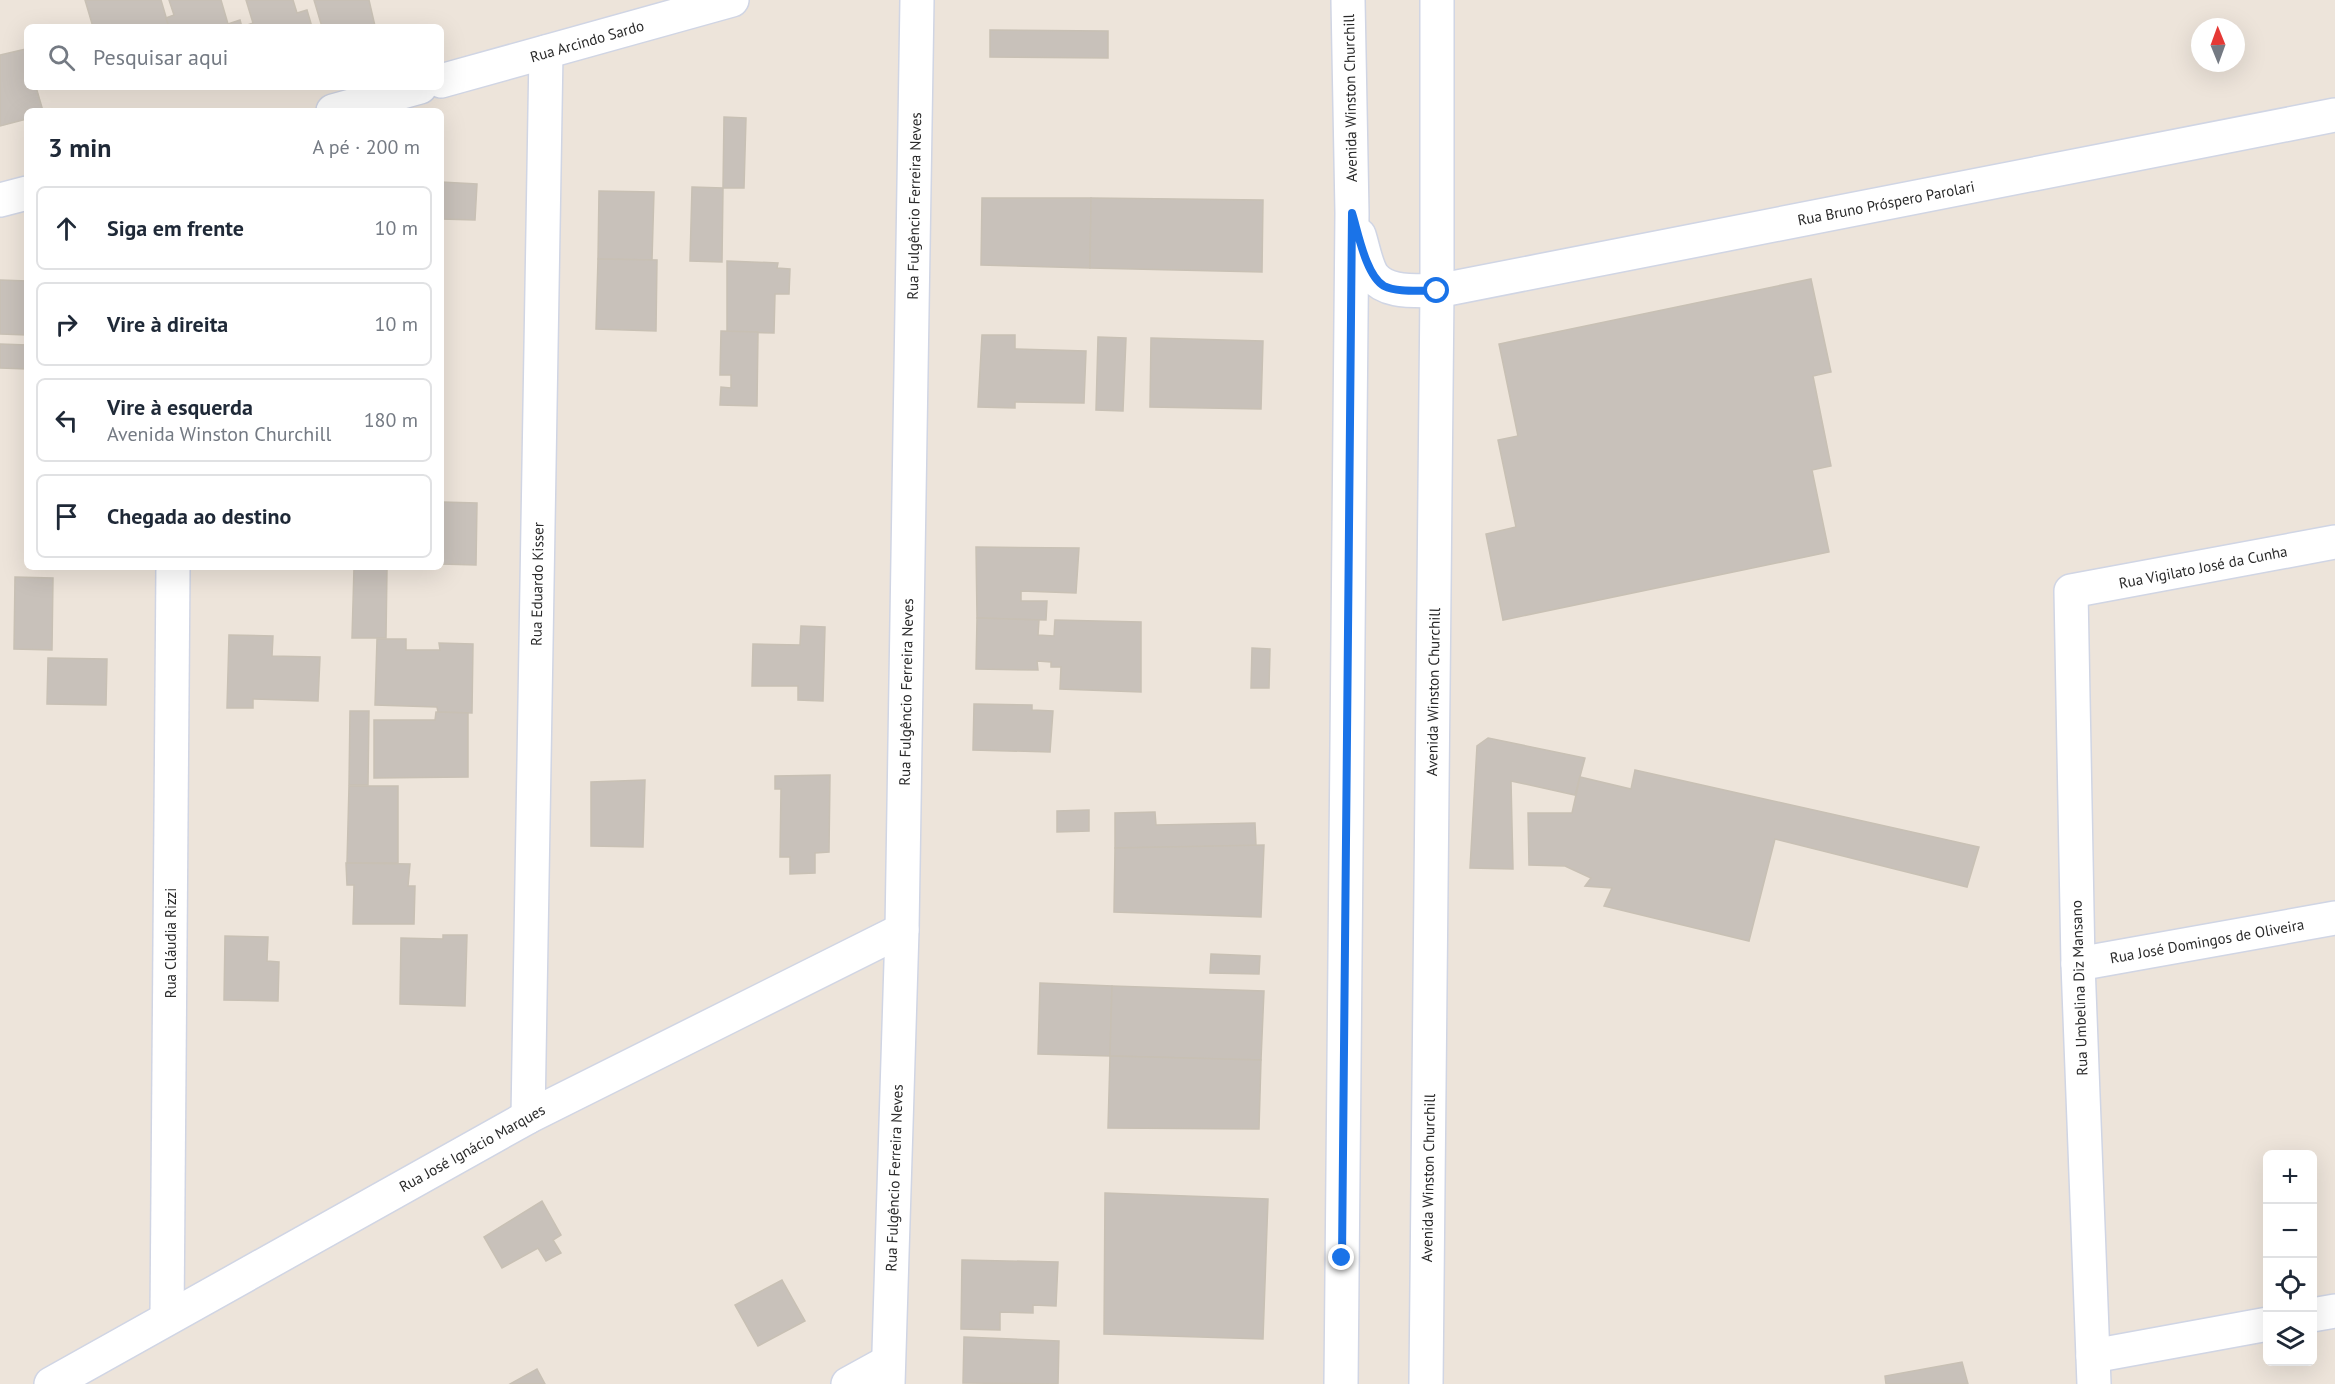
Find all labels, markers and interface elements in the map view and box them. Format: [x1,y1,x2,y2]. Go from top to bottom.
street label: Avenida Winston Churchill [1339,13,1361,182]
street label: Rua Arcindo Sardo [528,16,646,66]
north arrow [2191,18,2245,72]
search box [24,24,444,90]
icon: search [45,41,78,74]
text: Pesquisar aqui [93,43,229,71]
street label: Rua Fulgêncio Ferreira Neves [903,112,925,300]
text: 3 min [48,131,111,164]
text: A pé · 200 m [313,134,420,160]
street label: Rua Bruno Próspero Parolari [1796,176,1976,230]
icon: ahead [50,212,83,245]
text: Siga em frente [107,214,244,242]
text: 10 m [375,215,418,241]
route start [1423,277,1449,303]
icon: right [50,308,83,341]
text: Vire à direita [107,310,228,338]
text: 10 m [375,311,418,337]
text: Vire à esquerda [107,393,253,421]
icon: left [50,404,83,437]
text: 180 m [364,407,418,433]
text: Avenida Winston Churchill [107,421,331,447]
icon: arrive [50,500,83,533]
text: Chegada ao destino [107,502,291,530]
street label: Rua Eduardo Kisser [526,522,548,646]
street label: Rua Vigilato José da Cunha [2117,541,2289,593]
street label: Rua Fulgêncio Ferreira Neves [895,598,917,786]
street label: Avenida Winston Churchill [1422,607,1444,776]
street label: Rua Cláudia Rizzi [161,888,180,998]
street label: Rua Umbelina Diz Mansano [2066,900,2092,1076]
street label: Rua José Domingos de Oliveira [2108,915,2306,967]
street label: Rua Fulgêncio Ferreira Neves [881,1084,907,1272]
street label: Avenida Winston Churchill [1417,1093,1439,1262]
street label: Rua José Ignácio Marques [396,1100,548,1196]
map controls [2263,1150,2317,1366]
button: + [2263,1150,2317,1204]
button: − [2263,1204,2317,1258]
route end [1328,1244,1354,1270]
button: locate [2263,1258,2317,1312]
button: layers [2263,1312,2317,1366]

